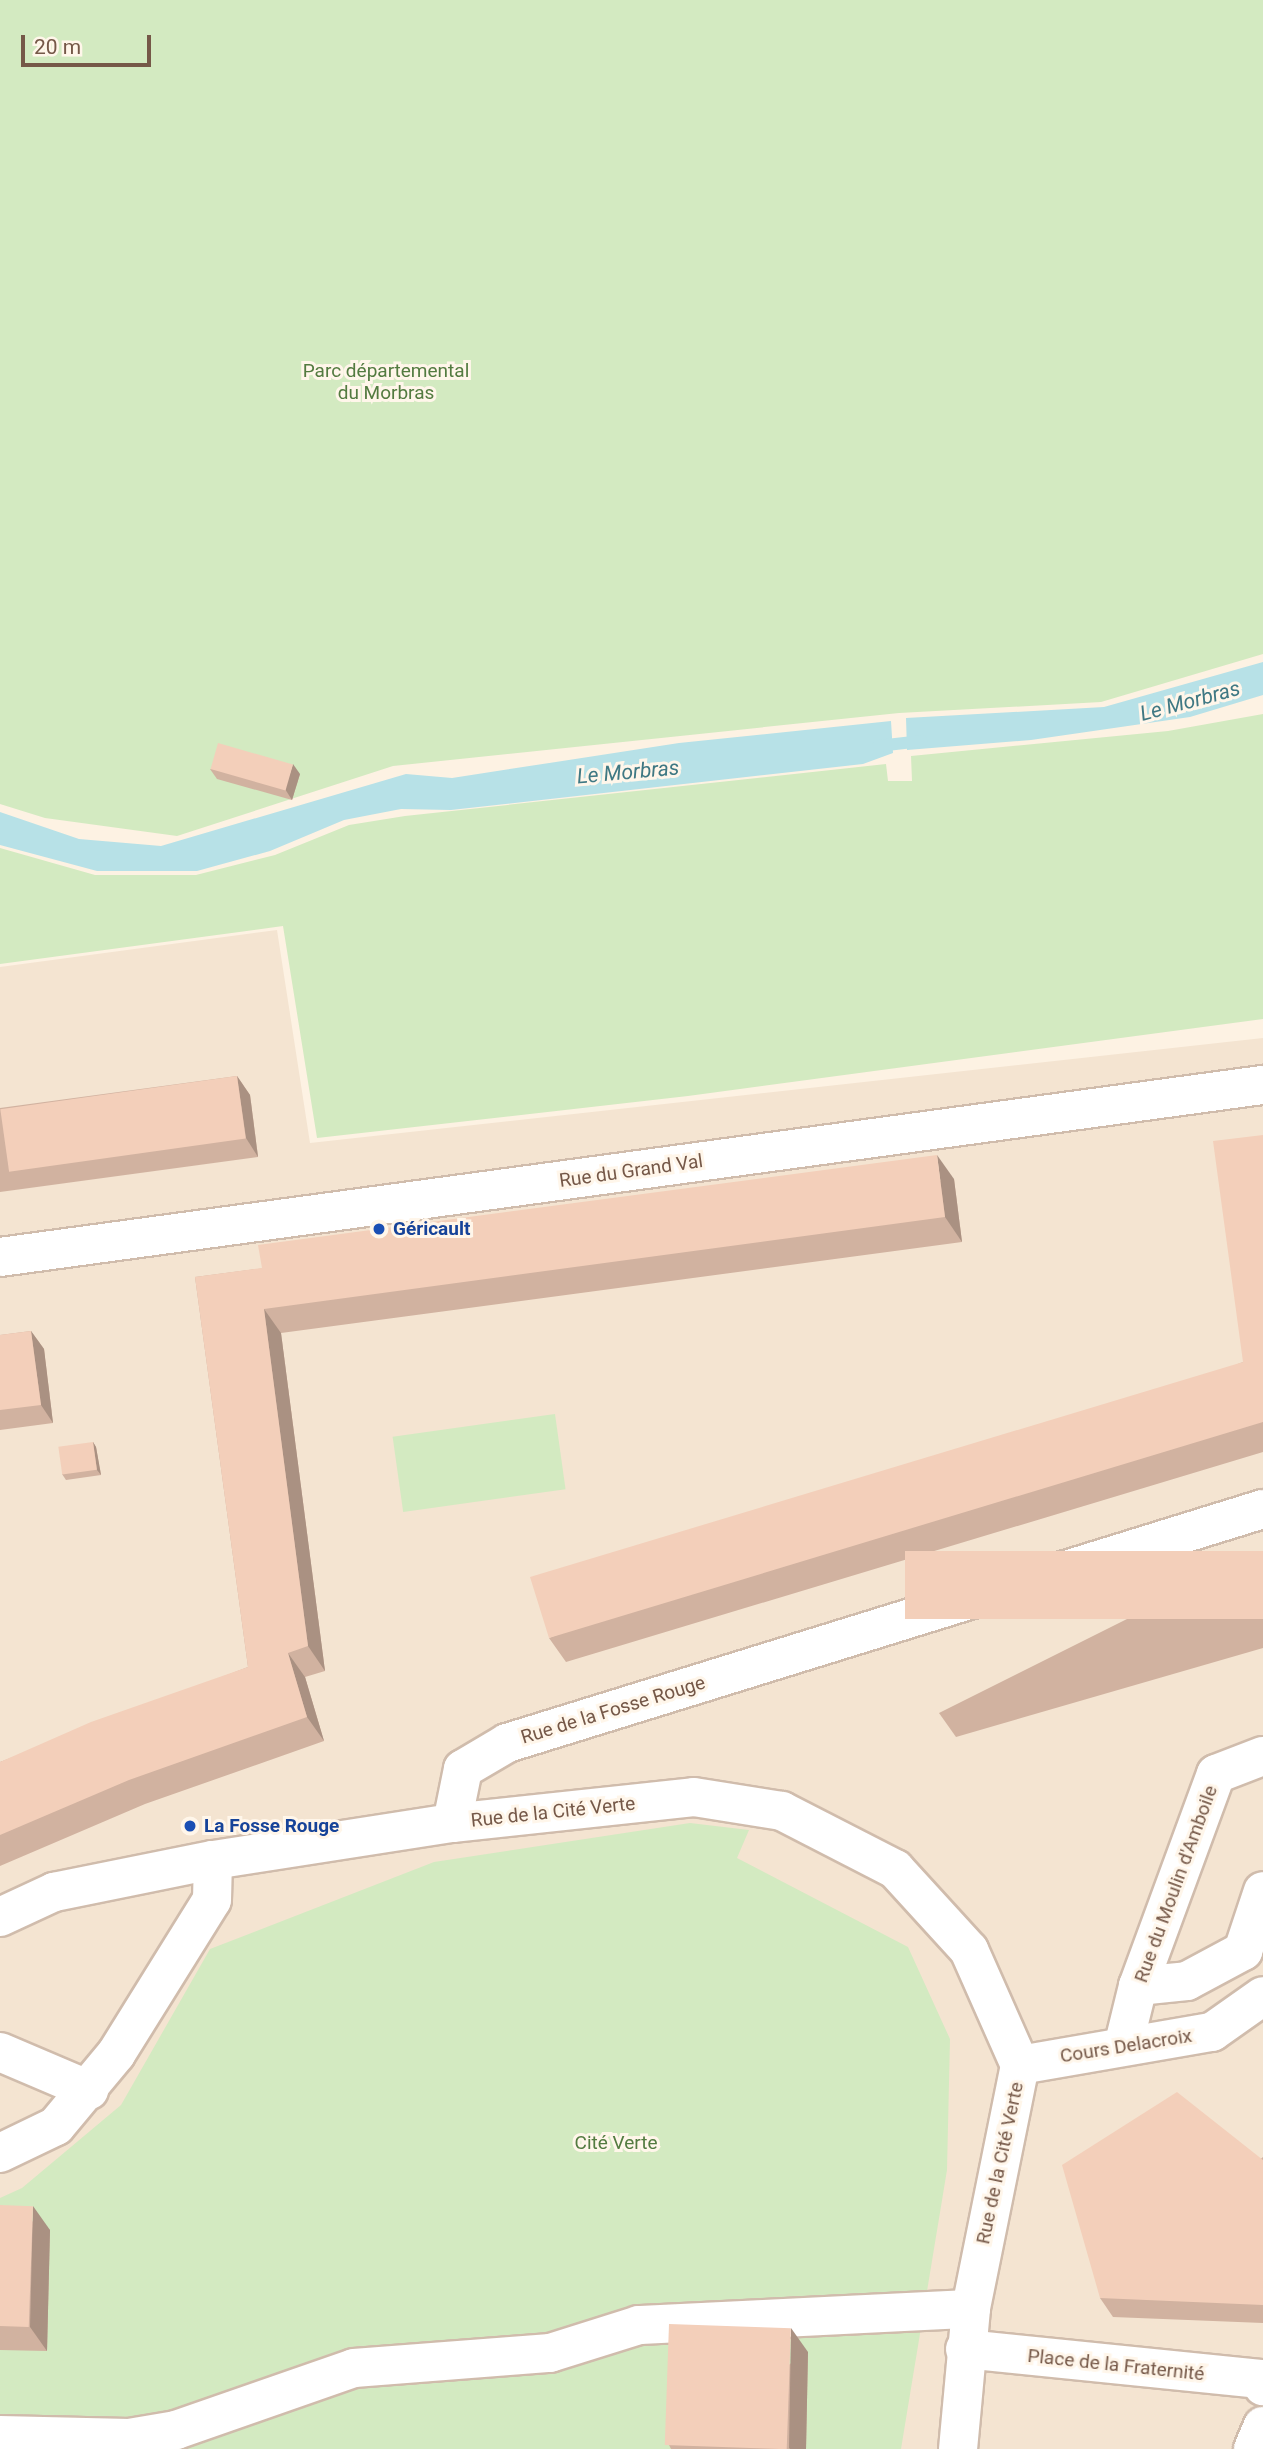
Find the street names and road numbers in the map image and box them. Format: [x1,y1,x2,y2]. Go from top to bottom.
street label: Rue du Grand Val [558,1150,704,1192]
street label: Rue de la Fosse Rouge [518,1671,708,1749]
street label: Rue du Moulin d'Amboile [1130,1782,1222,1986]
street label: Rue de la Cité Verte [470,1792,636,1832]
street label: Cours Delacroix [1058,2024,1194,2068]
street label: Rue de la Cité Verte [972,2080,1028,2246]
street label: Place de la Fraternité [1026,2344,1206,2386]

